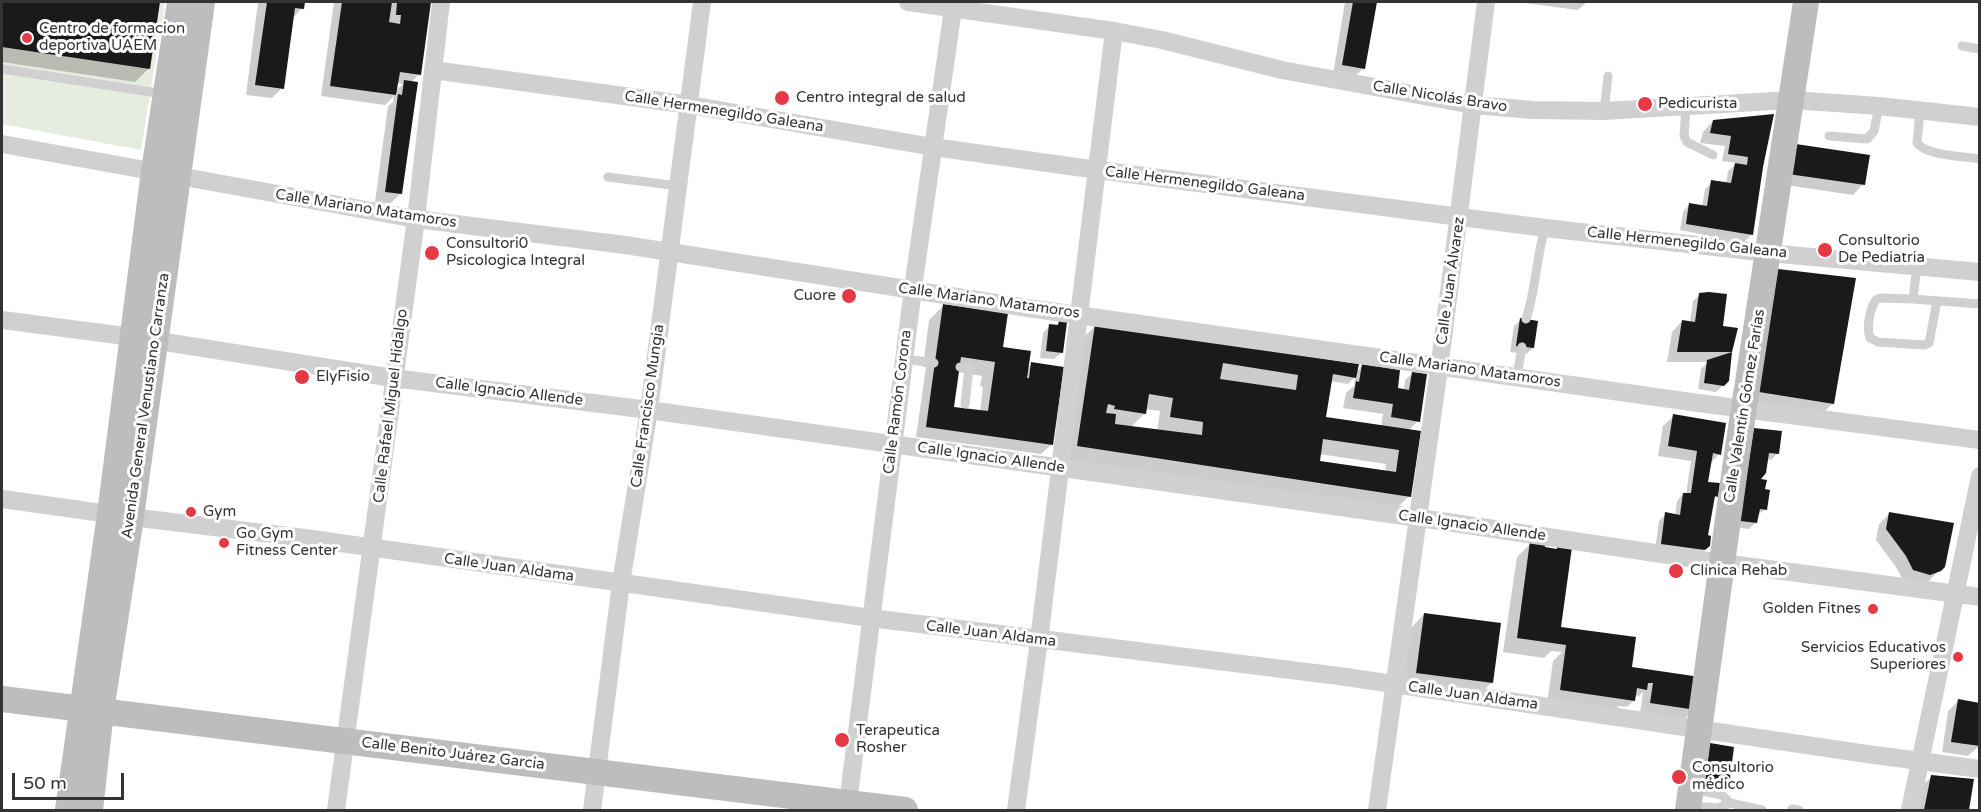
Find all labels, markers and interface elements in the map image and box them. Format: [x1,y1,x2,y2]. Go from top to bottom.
place label: Centro de formacion deportiva UAEM [39,20,185,55]
marker: Centro de formacion deportiva UAEM [20,31,34,45]
street label: Calle Nicolás Bravo [1371,77,1509,117]
street label: Calle Hermenegildo Galeana [623,87,825,137]
marker: Centro integral de salud [773,89,791,107]
place label: Centro integral de salud [796,89,966,107]
marker: Pedicurista [1636,95,1654,113]
place label: Pedicurista [1658,95,1737,113]
street label: Calle Hermenegildo Galeana [1104,163,1306,205]
street label: Calle Mariano Matamoros [274,186,458,232]
street label: Calle Juan Álvarez [1433,216,1469,346]
street label: Calle Hermenegildo Galeana [1586,224,1788,262]
place label: Consultorio De Pediatria [1838,232,1925,267]
place label: Consultori0 Psicologica Integral [446,235,585,270]
marker: Consultorio De Pediatria [1816,241,1834,259]
marker: Consultori0 Psicologica Integral [423,244,441,262]
street label: Avenida General Venustiano Carranza [118,272,174,540]
street label: Calle Mariano Matamoros [897,279,1081,323]
place label: Cuore [793,287,836,305]
marker: Cuore [840,287,858,305]
street label: Calle Rafael Miguel Hidalgo [370,308,412,504]
street label: Calle Valentín Gómez Farías [1721,308,1769,504]
street label: Calle Francisco Mungia [628,323,668,489]
street label: Calle Ramón Corona [880,329,916,475]
street label: Calle Mariano Matamoros [1378,348,1562,392]
marker: ElyFisio [293,368,311,386]
place label: ElyFisio [316,368,370,386]
street label: Calle Ignacio Allende [434,374,584,410]
street label: Calle Ignacio Allende [916,439,1066,477]
place label: Gym [203,503,236,521]
marker: Gym [184,505,198,519]
street label: Calle Ignacio Allende [1397,507,1547,545]
place label: Go Gym Fitness Center [236,525,338,560]
marker: Go Gym Fitness Center [217,536,231,550]
street label: Calle Juan Aldama [443,550,575,586]
marker: Clínica Rehab [1667,562,1685,580]
place label: Clínica Rehab [1690,562,1787,580]
place label: Golden Fitnes [1763,600,1861,618]
marker: Golden Fitnes [1866,602,1880,616]
street label: Calle Juan Aldama [925,617,1057,651]
place label: Servicios Educativos Superiores [1801,639,1946,674]
marker: Servicios Educativos Superiores [1951,650,1965,664]
street label: Calle Juan Aldama [1407,678,1539,714]
place label: Terapeutica Rosher [856,722,940,757]
marker: Terapeutica Rosher [833,731,851,749]
street label: Calle Benito Juárez Garcia [360,734,546,774]
place label: Consultorio médico [1692,759,1774,794]
scale bar [15,761,128,799]
marker: Consultorio médico [1670,768,1688,786]
text: 50 m [23,772,67,794]

